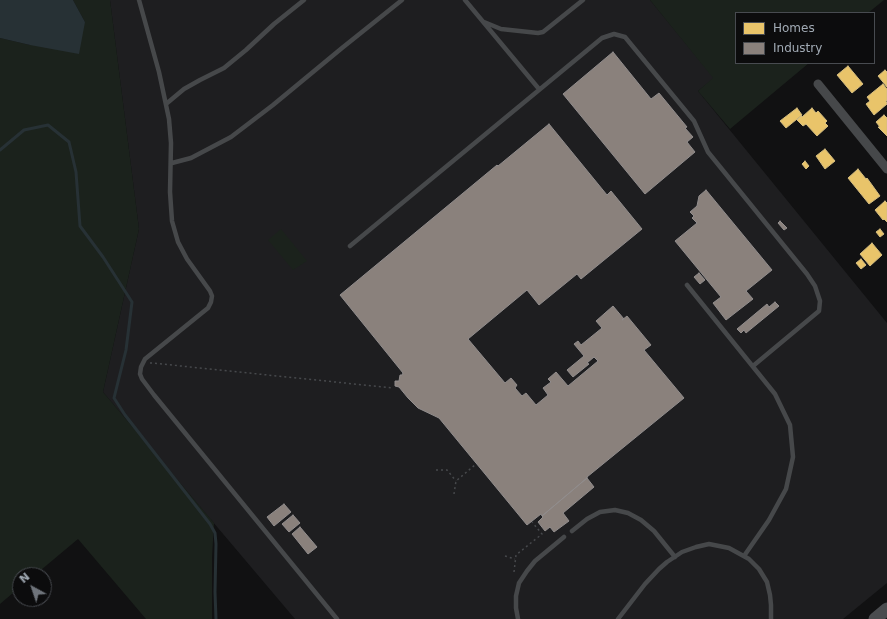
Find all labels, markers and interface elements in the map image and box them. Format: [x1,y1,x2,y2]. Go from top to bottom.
legend [735,12,875,64]
text: Homes [773,21,815,35]
text: Industry [773,41,822,55]
north arrow [12,567,52,607]
text: N [17,570,32,586]

